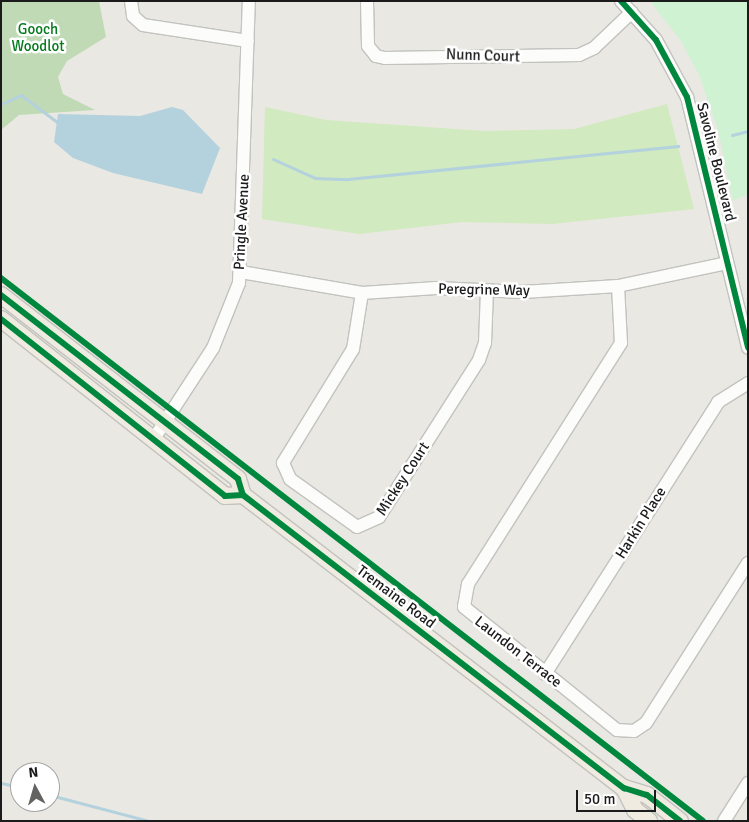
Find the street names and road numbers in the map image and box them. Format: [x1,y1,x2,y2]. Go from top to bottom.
street label: Nunn Court [446,46,520,66]
street label: Savoline Boulevard [693,101,739,223]
street label: Pringle Avenue [230,173,254,271]
street label: Peregrine Way [438,280,530,300]
street label: Mickey Court [373,439,433,519]
street label: Harkin Place [612,484,670,562]
street label: Tremaine Road [353,561,439,633]
street label: Laundon Terrace [471,612,565,692]

